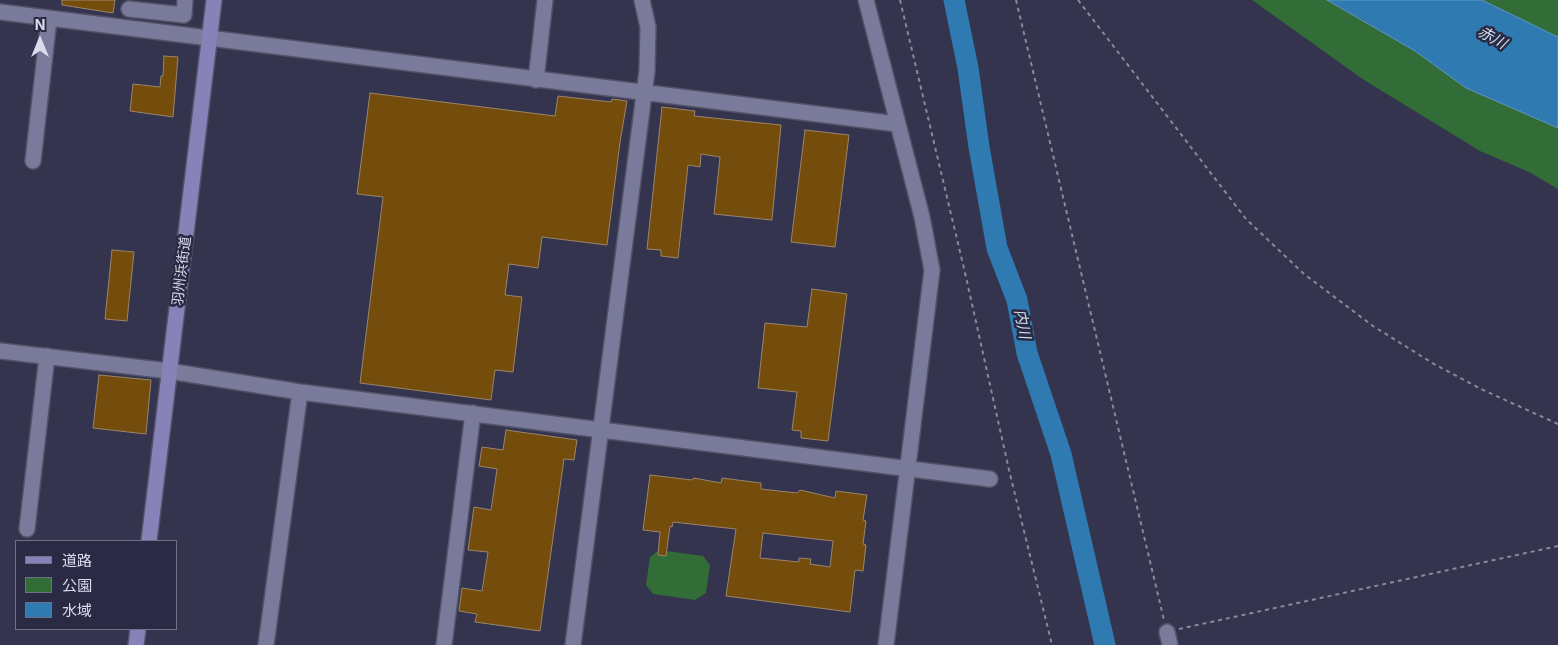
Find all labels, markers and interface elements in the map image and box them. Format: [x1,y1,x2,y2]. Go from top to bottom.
north arrow [15,15,65,65]
text: N [35,16,45,33]
water label: 赤川 [1475,23,1509,53]
street label: 羽州浜街道 [169,235,195,307]
water label: 内川 [1010,308,1034,340]
legend [15,540,178,630]
text: 道路 [62,551,92,570]
text: 公園 [62,576,92,595]
text: 水域 [62,601,92,620]

